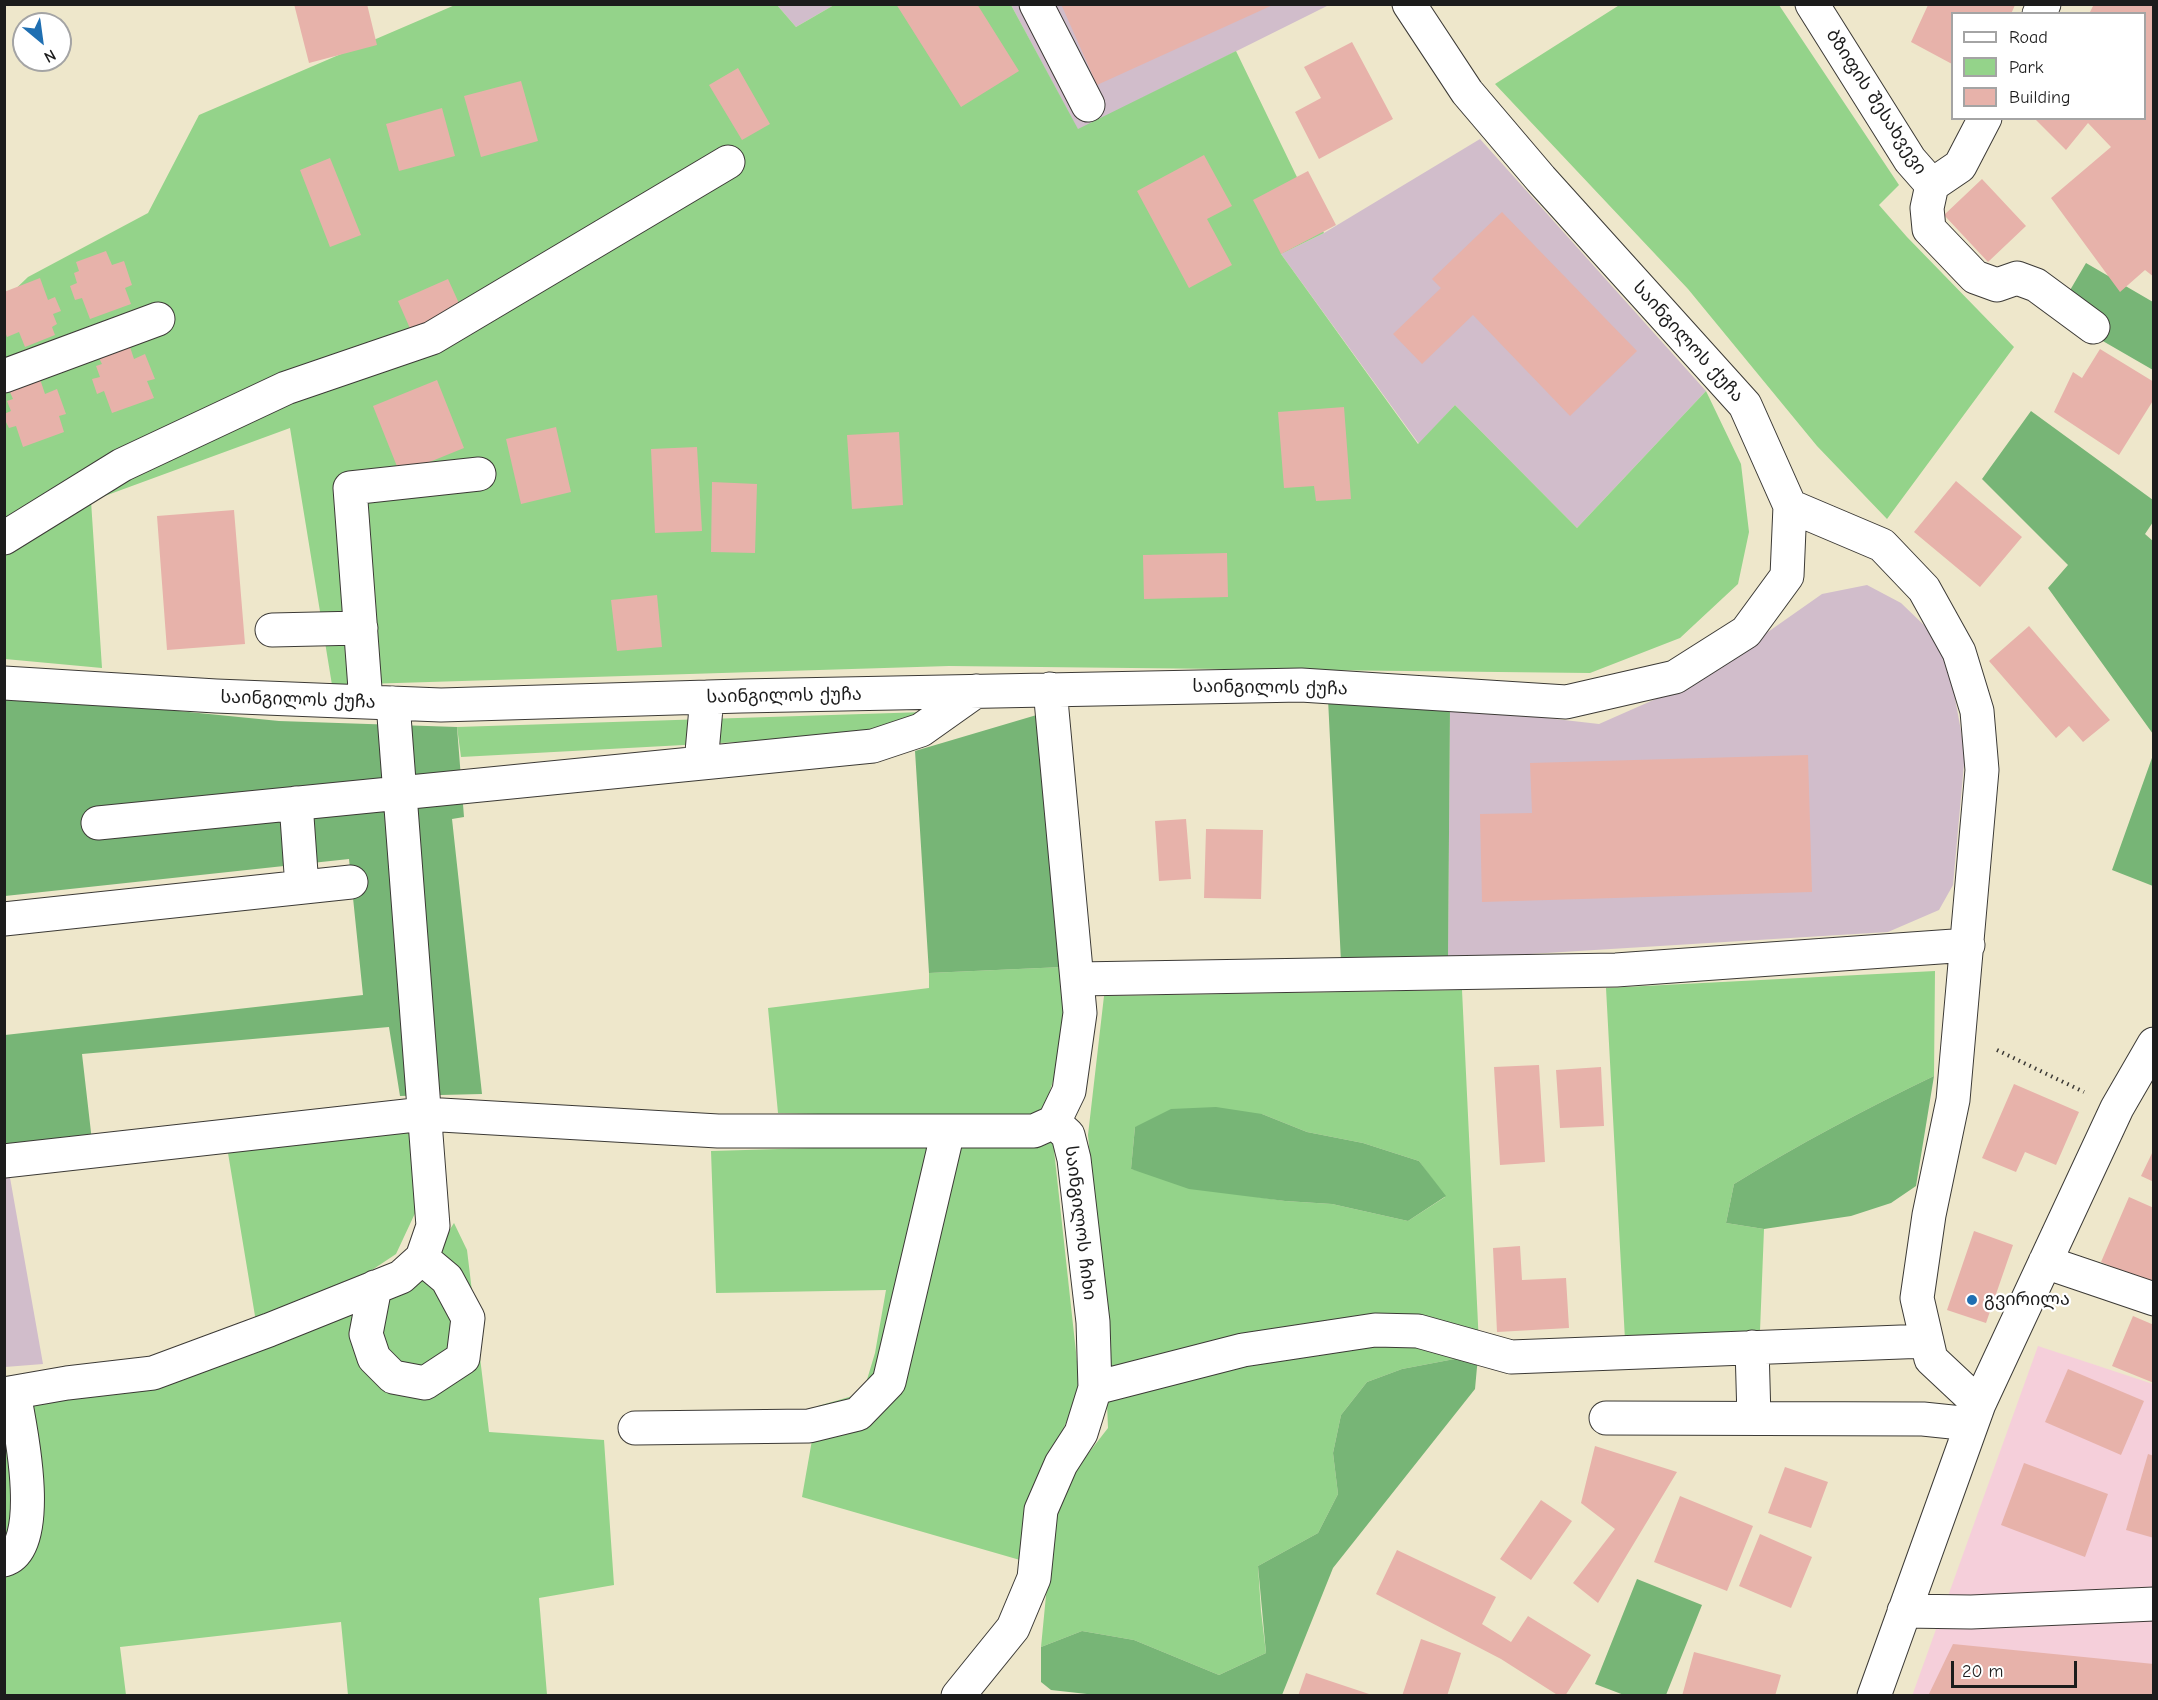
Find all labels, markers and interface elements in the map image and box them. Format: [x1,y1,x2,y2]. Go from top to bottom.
north arrow [12,12,72,72]
legend [1951,12,2146,120]
street label: ბზიფის შესახვევი [1821,25,1931,179]
text: Road [2009,27,2048,48]
text: N [41,46,59,66]
text: Park [2009,57,2043,78]
text: Building [2009,87,2071,108]
street label: საინგილოს ქუჩა [1628,277,1748,407]
street label: საინგილოს ქუჩა [1192,676,1348,700]
street label: საინგილოს ქუჩა [706,684,862,708]
street label: საინგილოს ქუჩა [220,686,376,714]
street label: საინგილოს ჩიხი [1060,1144,1100,1302]
place label: გვირილა [1984,1289,2070,1311]
marker: გვირილა [1965,1293,1979,1307]
scale bar [1954,1649,2080,1687]
text: 20 m [1962,1661,2003,1682]

